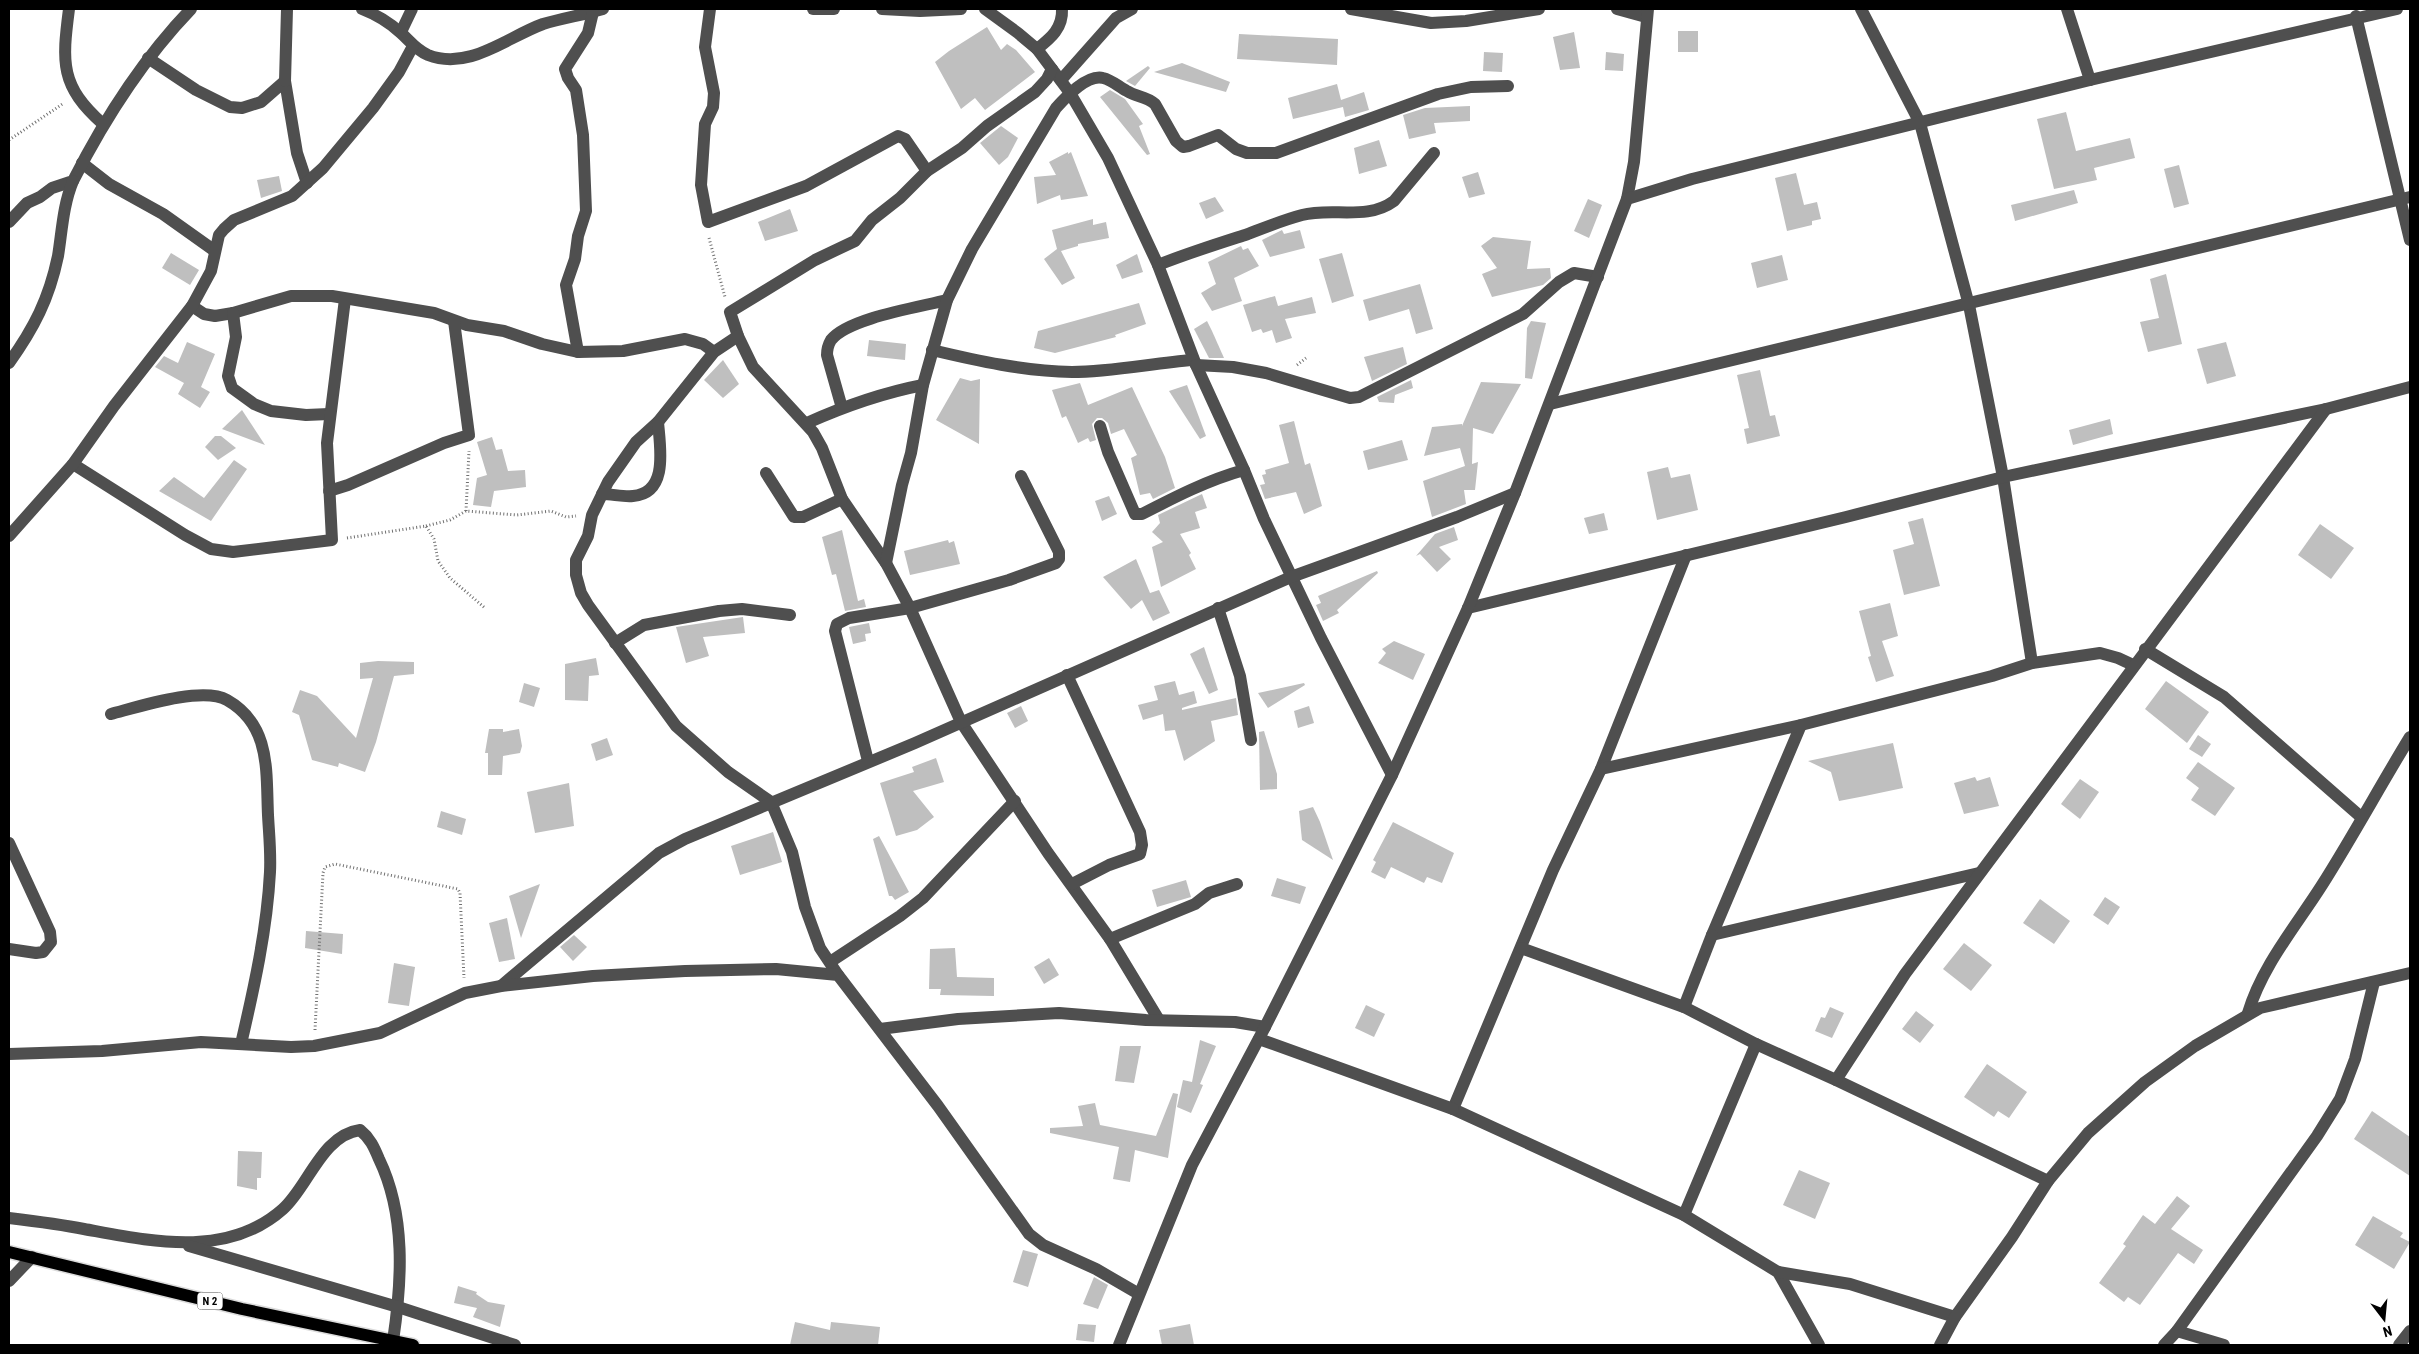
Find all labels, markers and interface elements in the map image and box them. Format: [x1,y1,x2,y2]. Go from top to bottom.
road number: N 2 [198,1292,222,1310]
north arrow [2359,1294,2409,1344]
text: N [2381,1323,2394,1340]

